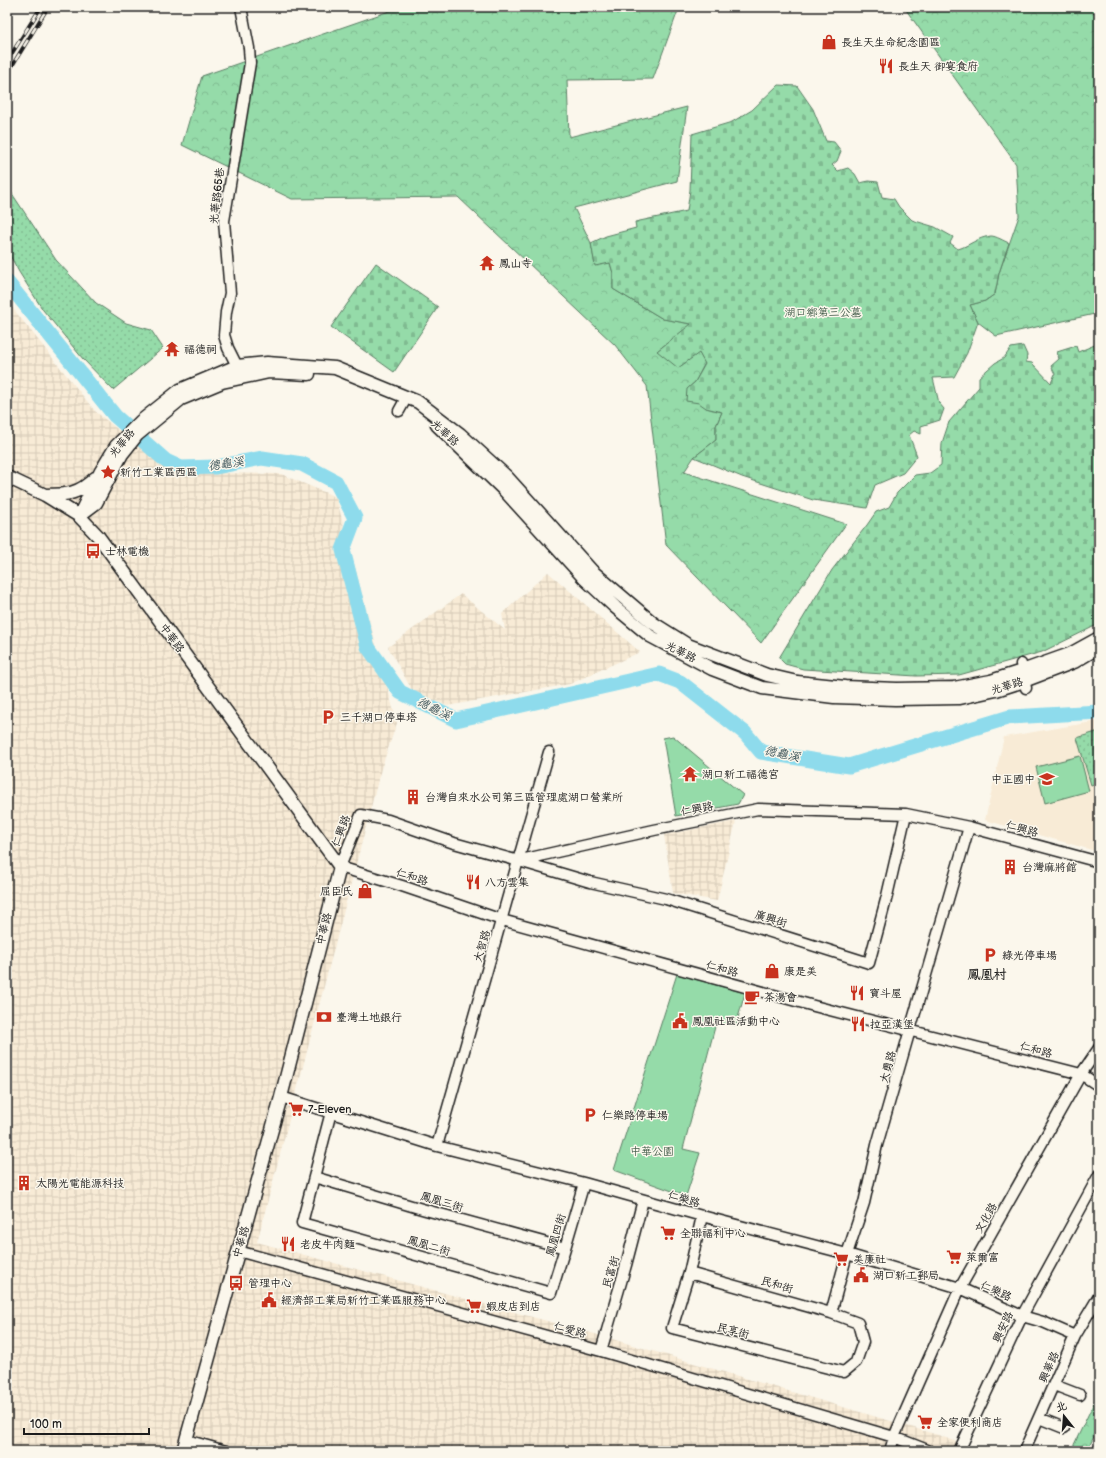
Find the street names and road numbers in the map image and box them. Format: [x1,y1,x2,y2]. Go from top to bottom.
street label: 光華路65巷 [207,167,227,225]
street label: 光華路 [428,417,462,449]
street label: 光華路 [107,426,137,460]
street label: 中華路 [157,621,187,655]
street label: 光華路 [663,639,699,665]
street label: 光華路 [989,675,1025,697]
street label: 仁興路 [680,799,714,819]
street label: 仁興路 [329,813,353,849]
street label: 仁興路 [1004,818,1040,840]
street label: 仁和路 [394,866,430,888]
street label: 廣興街 [753,908,790,930]
street label: 中華路 [314,911,334,947]
street label: 大智路 [471,928,493,964]
street label: 仁和路 [704,958,740,980]
street label: 仁和路 [1018,1039,1054,1061]
street label: 大勇路 [877,1049,899,1085]
street label: 仁樂路 [666,1188,702,1210]
street label: 鳳凰三街 [419,1190,466,1215]
street label: 文化路 [972,1200,1000,1236]
street label: 鳳凰四街 [544,1211,569,1258]
street label: 中華路 [230,1224,252,1260]
street label: 鳳凰二街 [406,1234,453,1259]
street label: 民富街 [600,1253,622,1290]
street label: 民和街 [759,1274,796,1296]
street label: 仁樂路 [978,1278,1014,1304]
street label: 興安路 [990,1309,1016,1345]
street label: 仁愛路 [552,1319,588,1341]
street label: 民享街 [715,1321,752,1342]
street label: 興華路 [1036,1349,1062,1385]

